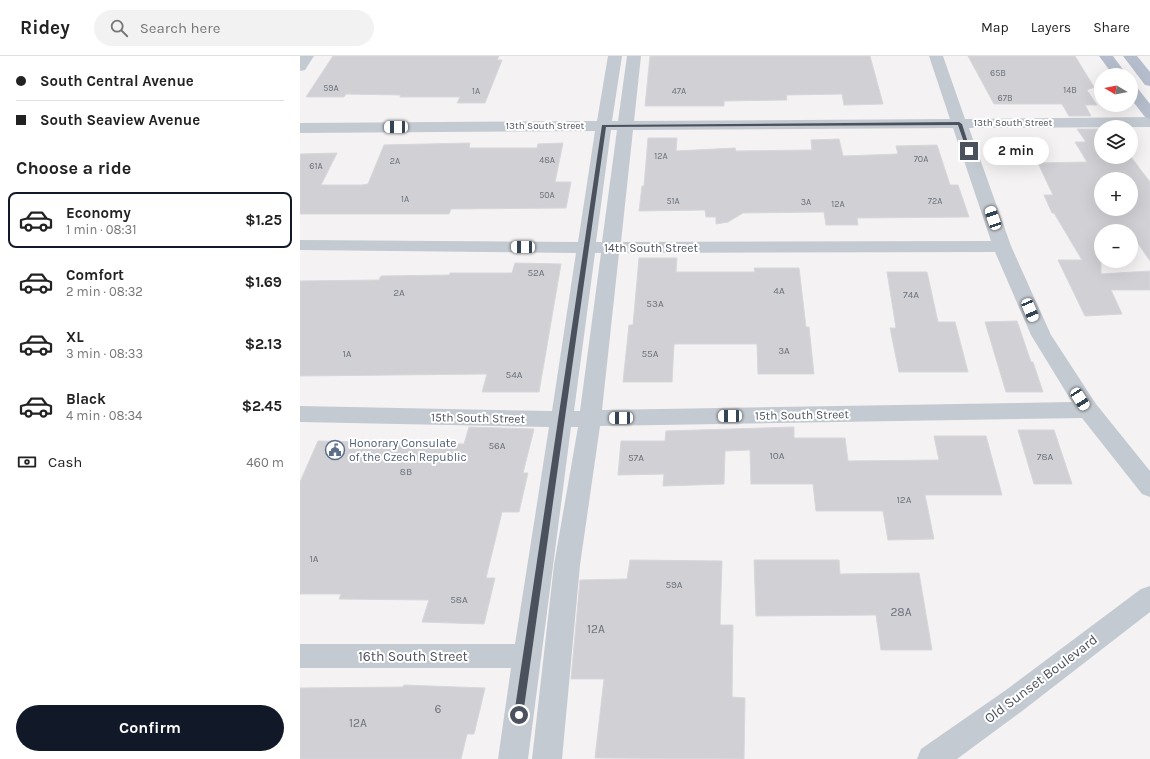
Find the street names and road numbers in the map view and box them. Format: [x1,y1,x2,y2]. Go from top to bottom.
street label: 13th South Street [974,117,1053,129]
street label: 13th South Street [506,120,585,132]
street label: 14th South Street [604,241,698,255]
street label: 15th South Street [755,407,850,423]
street label: 15th South Street [431,410,526,426]
street label: Old Sunset Boulevard [981,631,1101,727]
street label: 16th South Street [358,648,468,665]

